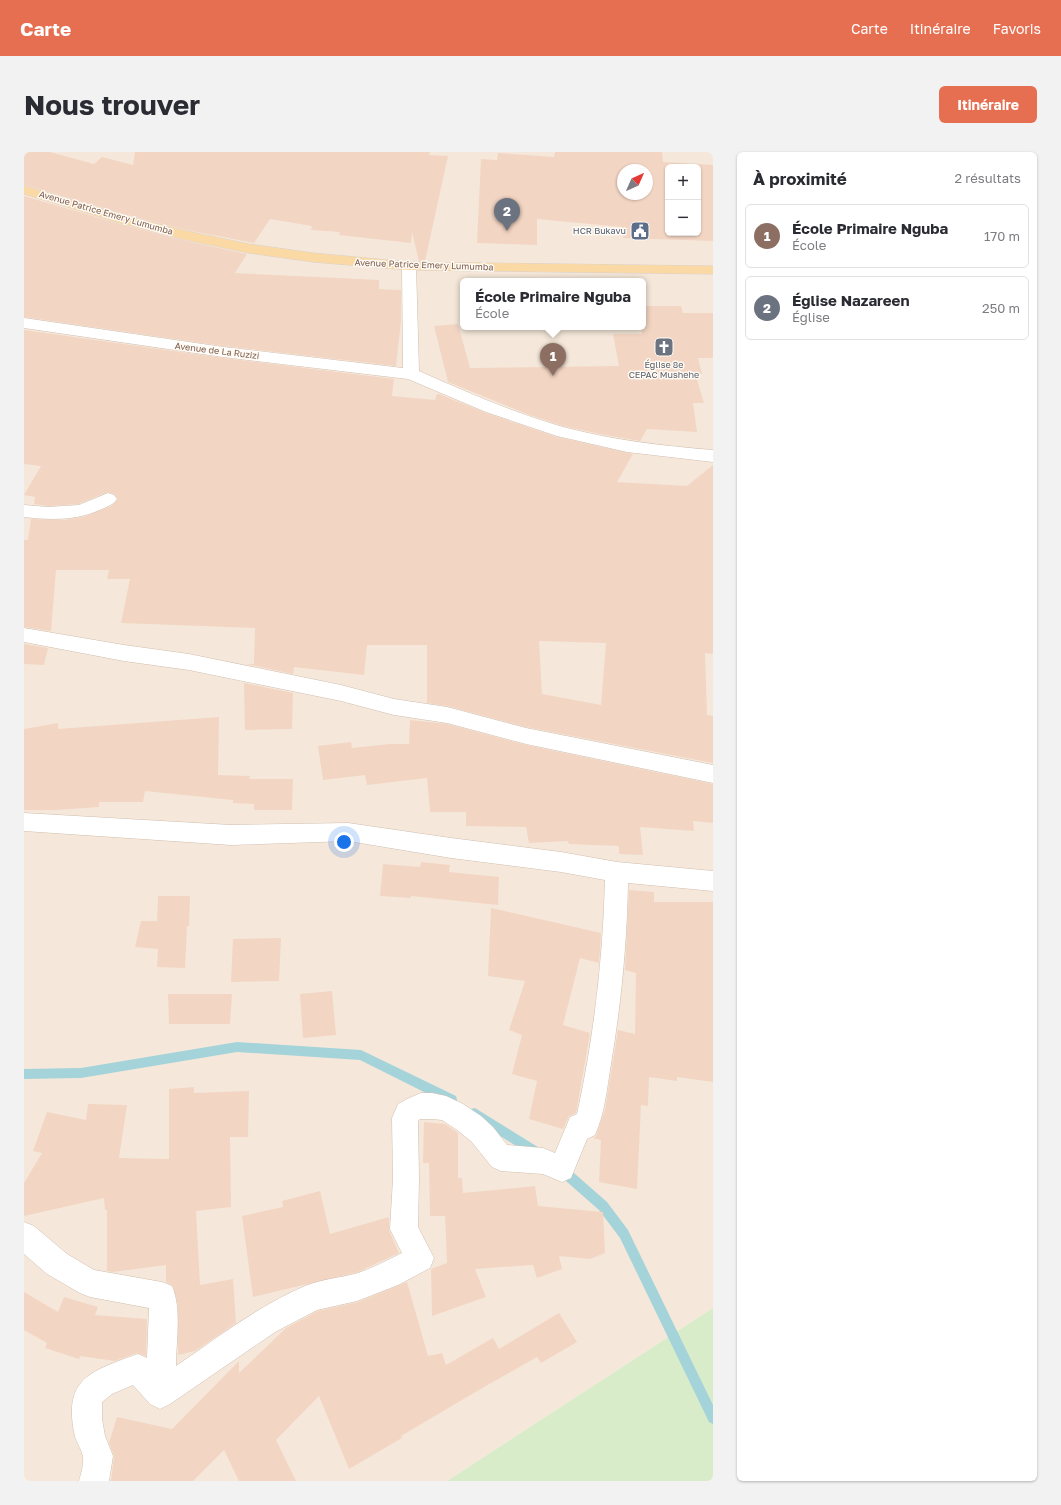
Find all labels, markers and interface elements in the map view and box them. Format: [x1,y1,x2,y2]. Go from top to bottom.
text: Carte [20,17,71,40]
text: Carte [851,20,888,37]
text: Itinéraire [910,20,971,37]
text: Favoris [993,20,1041,37]
button: Itinéraire [939,86,1037,123]
text: Nous trouver [24,88,200,121]
north arrow [617,164,653,200]
map controls [665,164,701,236]
button: + [665,164,701,200]
text: À proximité [753,168,847,189]
text: 2 résultats [955,170,1021,186]
street label: Avenue Patrice Emery Lumumba [38,188,174,237]
pin: 2 [494,198,520,231]
button: − [665,200,701,236]
text: École Primaire Nguba [792,219,948,237]
public building icon: HCR Bukavu [629,220,651,242]
place label: HCR Bukavu [573,225,626,236]
text: 1 [764,228,770,244]
text: 170 m [984,228,1020,244]
text: École [792,237,826,253]
street label: Avenue Patrice Emery Lumumba [354,257,494,272]
popup [460,278,646,330]
text: École Primaire Nguba [475,287,631,305]
text: Église Nazareen [792,291,910,309]
text: 2 [763,300,771,316]
text: 250 m [982,300,1020,316]
text: École [475,305,509,321]
text: Église [792,309,830,325]
church icon: Église 8e CEPAC Mushehe [653,336,675,358]
street label: Avenue de La Ruzizi [174,340,260,361]
pin: 1 [540,343,566,376]
place label: Église 8e CEPAC Mushehe [629,359,699,380]
your location [334,832,354,852]

